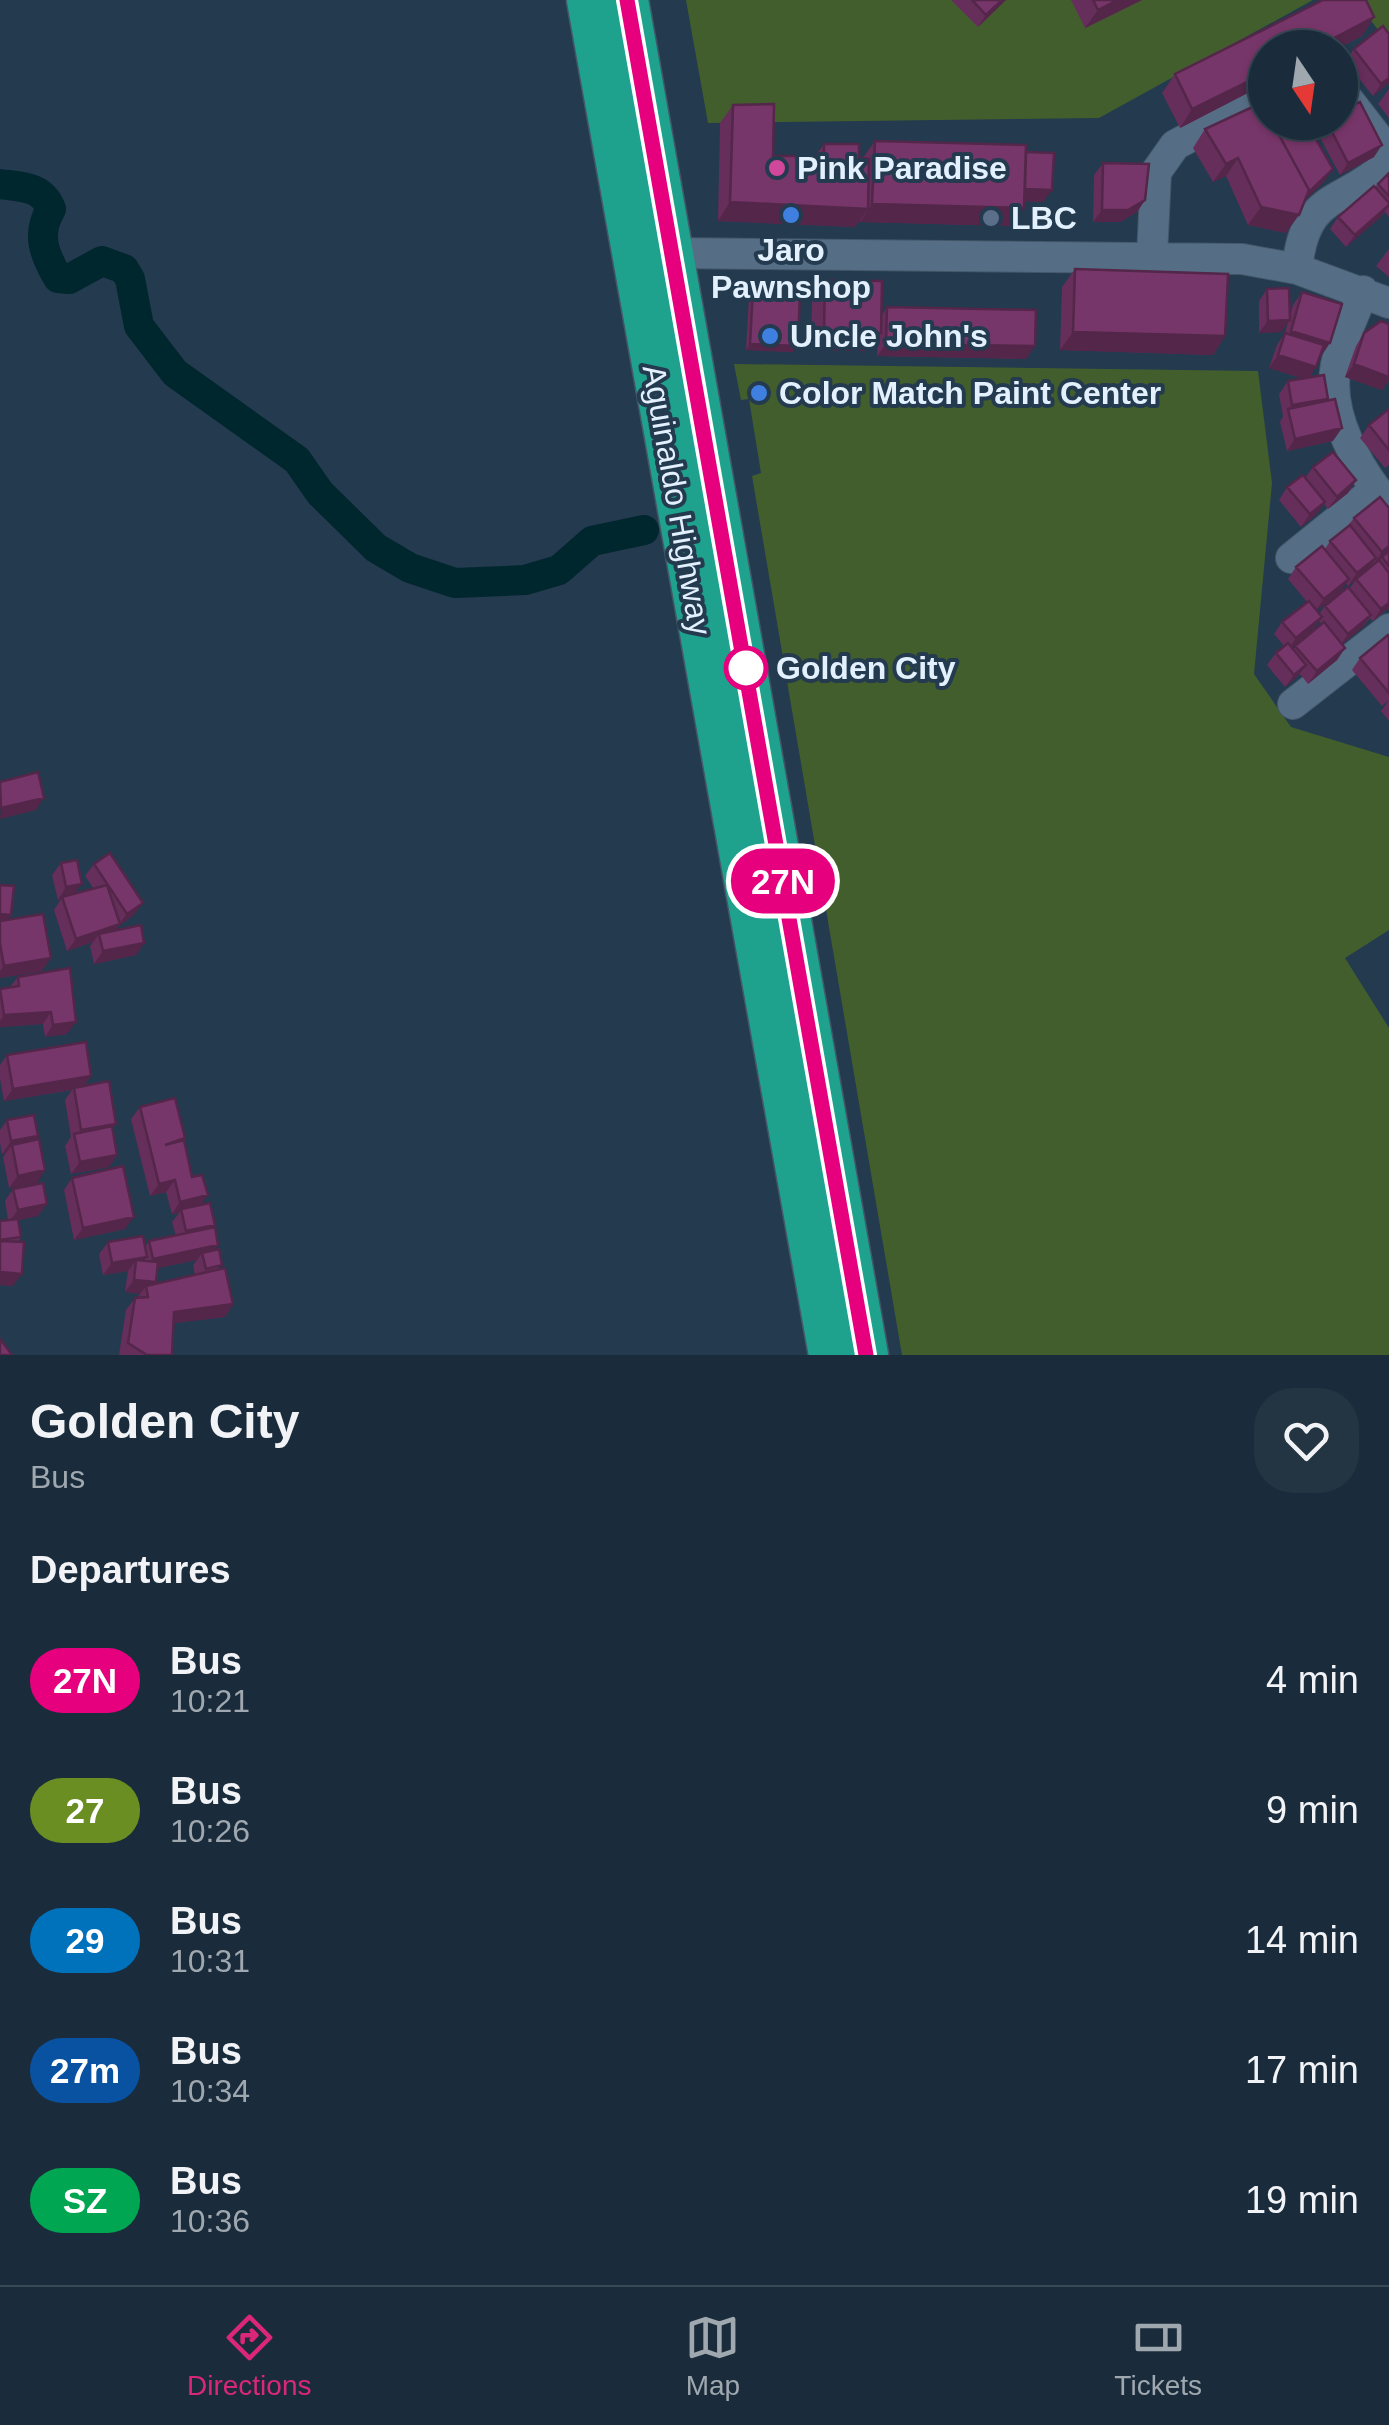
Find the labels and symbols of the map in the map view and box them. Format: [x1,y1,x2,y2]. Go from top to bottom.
north arrow [1248,30,1358,140]
place label: Pink Paradise [797,150,1007,186]
marker: Pink Paradise [766,157,788,179]
place label: LBC [1011,200,1077,236]
marker: Jaro Pawnshop [780,204,802,226]
marker: LBC [980,207,1002,229]
place label: Jaro Pawnshop [711,232,871,305]
place label: Uncle John's [790,318,988,354]
marker: Uncle John's [759,325,781,347]
street label: Aguinaldo Highway [635,362,719,638]
place label: Color Match Paint Center [779,375,1161,411]
marker: Color Match Paint Center [748,382,770,404]
marker: Golden City [725,647,767,689]
place label: Golden City [776,650,956,686]
line badge: 27N [726,848,840,914]

